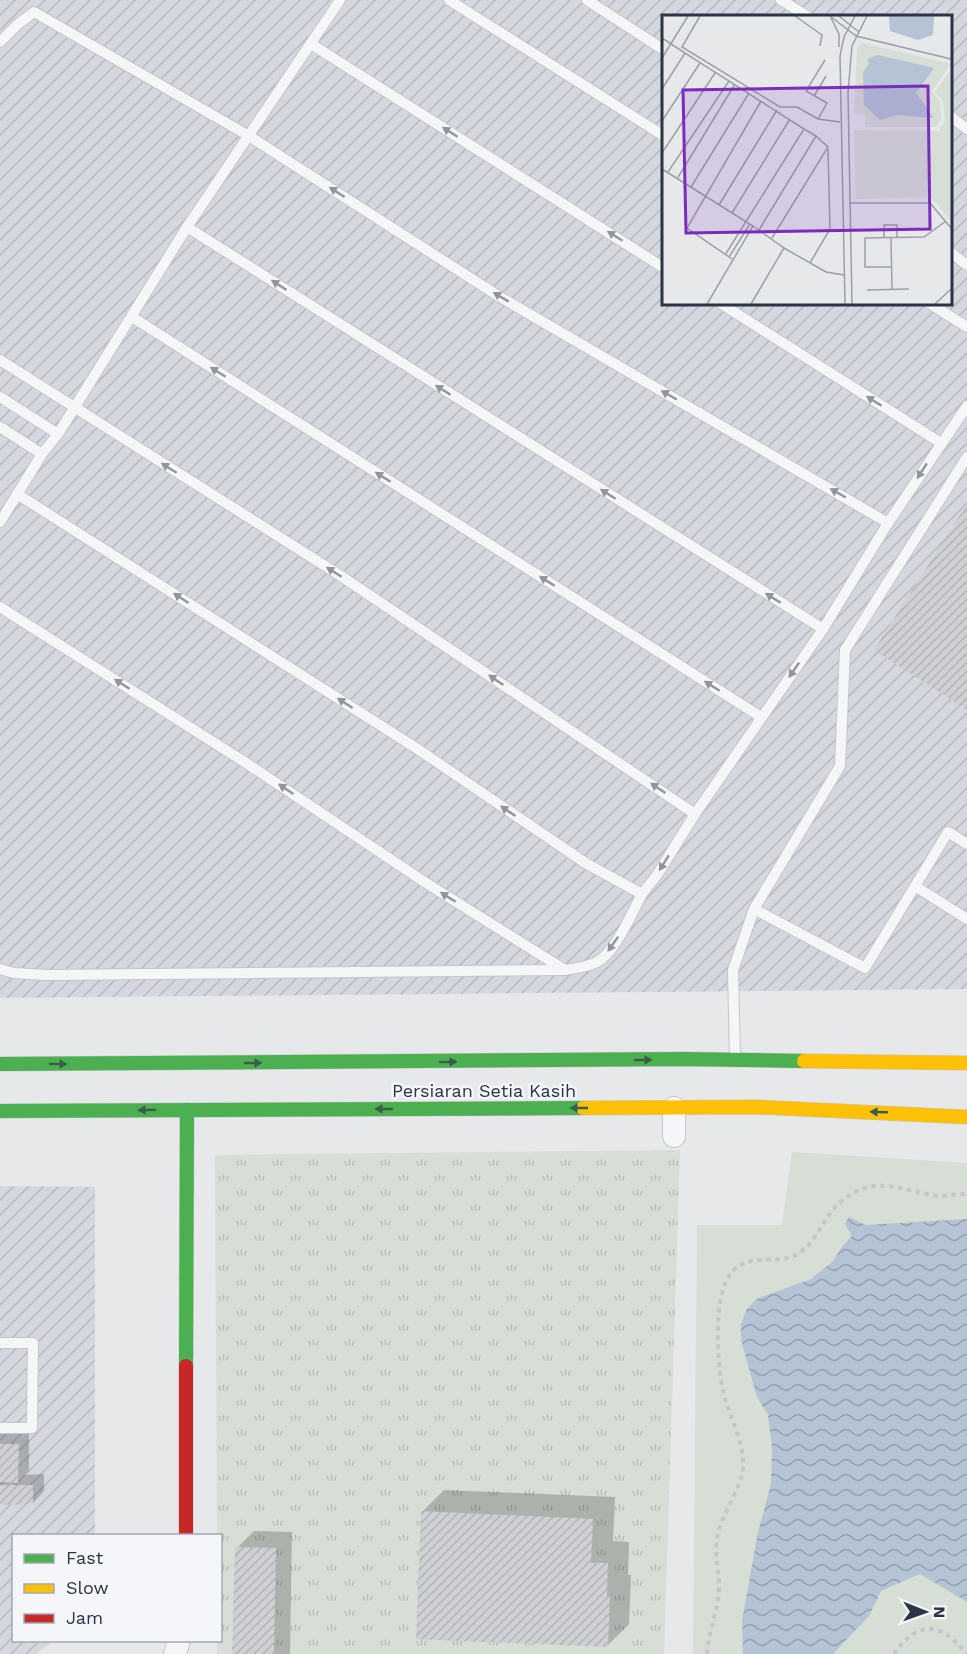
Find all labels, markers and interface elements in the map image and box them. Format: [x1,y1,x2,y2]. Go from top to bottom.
inset map [662,15,952,304]
one-way arrow [442,127,458,138]
one-way arrow [328,186,345,197]
one-way arrow [606,231,623,242]
one-way arrow [271,280,287,291]
one-way arrow [493,292,509,303]
one-way arrow [210,367,226,378]
one-way arrow [435,384,452,395]
one-way arrow [661,390,677,401]
one-way arrow [865,395,882,406]
one-way arrow [161,462,177,473]
one-way arrow [917,463,928,479]
one-way arrow [375,471,391,482]
one-way arrow [600,488,617,499]
one-way arrow [830,488,846,499]
one-way arrow [326,567,342,578]
one-way arrow [539,576,556,587]
one-way arrow [765,592,782,603]
one-way arrow [173,593,189,604]
one-way arrow [788,662,800,678]
one-way arrow [488,675,504,686]
one-way arrow [114,678,130,690]
one-way arrow [704,681,720,692]
one-way arrow [337,698,354,709]
one-way arrow [278,783,294,795]
one-way arrow [650,783,667,794]
one-way arrow [500,805,517,816]
one-way arrow [659,855,670,872]
one-way arrow [440,892,456,903]
one-way arrow [607,936,619,952]
one-way arrow [634,1055,653,1065]
one-way arrow [439,1057,458,1066]
one-way arrow [244,1058,263,1068]
one-way arrow [49,1059,68,1069]
street label: Persiaran Setia Kasih [392,1080,576,1101]
one-way arrow [569,1103,588,1113]
one-way arrow [374,1104,393,1114]
one-way arrow [137,1105,156,1115]
one-way arrow [869,1107,888,1117]
legend [12,1534,222,1642]
text: Fast [66,1547,104,1568]
text: Slow [66,1577,109,1598]
north arrow [895,1582,955,1642]
text: N [930,1606,949,1618]
text: Jam [66,1607,103,1628]

